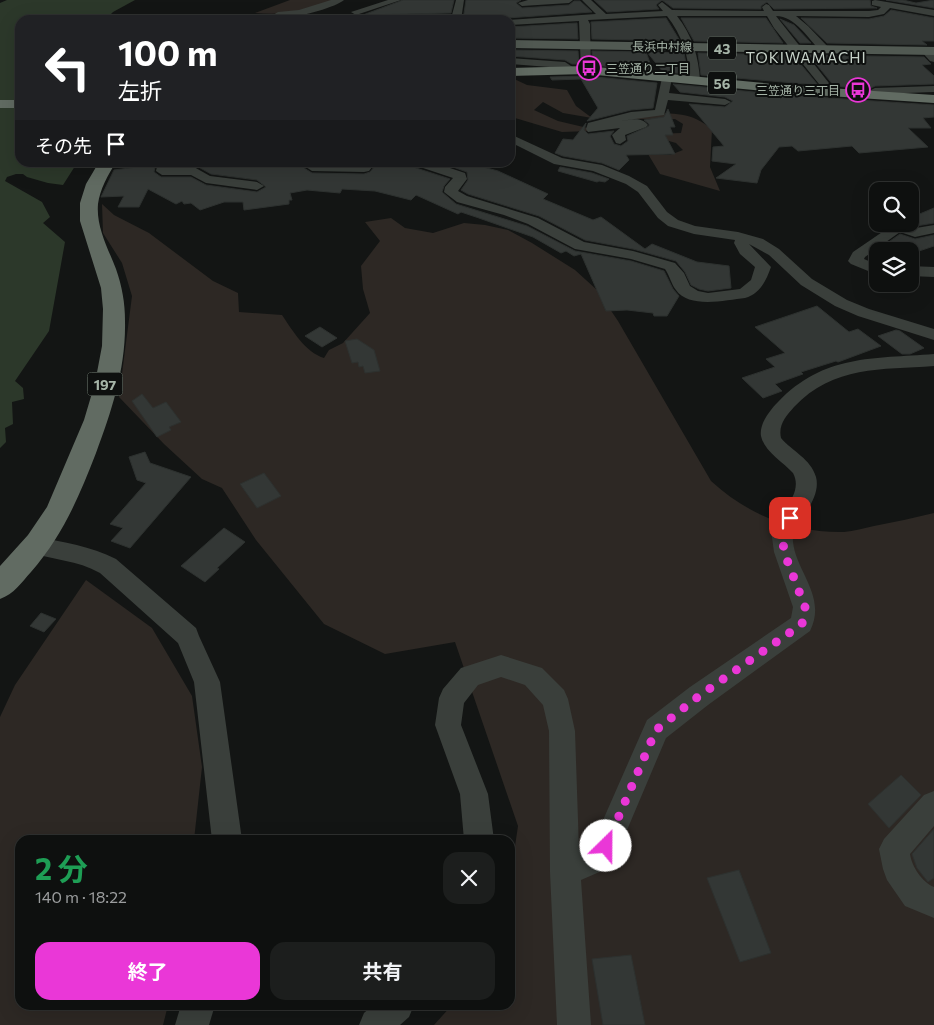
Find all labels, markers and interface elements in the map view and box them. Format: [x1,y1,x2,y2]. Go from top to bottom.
text: 100 m [118,30,218,73]
icon: left [35,35,100,100]
road number: 43 [708,36,736,59]
street label: 長浜中村線 [632,38,692,54]
district label: TOKIWAMACHI [745,48,867,66]
bus stop icon: 三笠通り二丁目 [576,55,602,81]
place label: 三笠通り二丁目 [606,61,690,75]
road number: 56 [708,72,736,95]
text: 左折 [118,77,162,104]
bus stop icon: 三笠通り三丁目 [845,77,871,103]
place label: 三笠通り三丁目 [756,83,840,97]
icon: arrive [102,130,130,158]
text: その先 [35,134,92,157]
map controls [869,182,919,292]
button: search [869,182,919,232]
button: layers [869,242,919,292]
road number: 197 [88,372,122,396]
pin [769,497,811,539]
icon: arrive [776,504,804,532]
position arrow [579,819,631,871]
text: 2 分 [35,849,88,886]
button: close [443,852,495,904]
text: 140 m · 18:22 [35,887,127,906]
button: 終了 [35,942,260,1000]
button: 共有 [270,942,495,1000]

